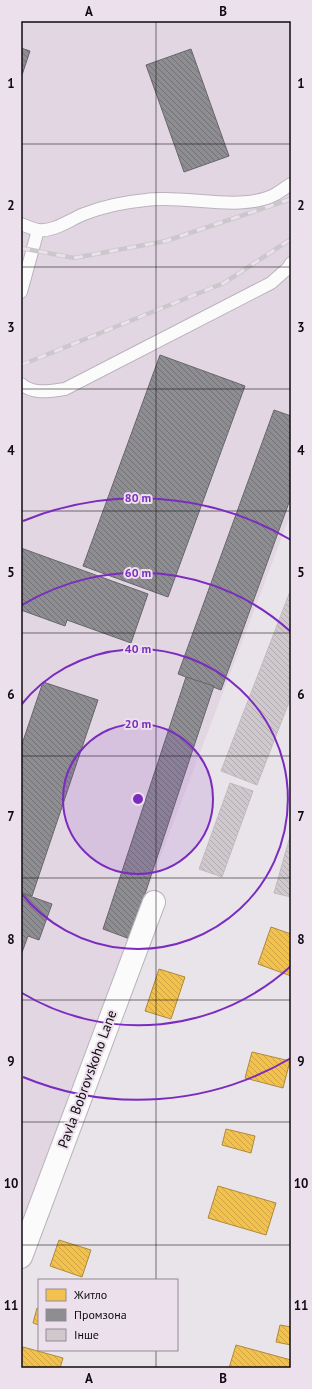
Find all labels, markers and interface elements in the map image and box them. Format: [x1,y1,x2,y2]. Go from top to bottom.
text: A [85,3,93,20]
text: B [219,3,227,20]
text: 1 [7,75,15,92]
text: 1 [297,75,305,92]
text: 2 [7,197,15,214]
text: 2 [297,197,305,214]
text: 3 [7,319,15,336]
text: 3 [297,319,305,336]
text: 4 [7,442,15,459]
text: 4 [297,442,305,459]
text: 80 m [125,490,151,505]
text: 5 [7,564,15,581]
text: 5 [297,564,305,581]
text: 60 m [125,565,151,580]
text: 40 m [125,641,151,656]
text: 6 [7,686,15,703]
text: 6 [297,686,305,703]
text: 20 m [125,716,151,731]
centre of rings [131,792,145,806]
text: 7 [7,808,15,825]
text: 7 [297,808,305,825]
text: 8 [7,931,15,948]
text: 8 [297,931,305,948]
street label: Pavla Bobrovskoho Lane [54,1008,120,1150]
text: 9 [7,1053,15,1070]
text: 9 [297,1053,305,1070]
text: 10 [4,1175,18,1192]
text: 10 [294,1175,308,1192]
legend [38,1279,178,1351]
text: Житло [73,1287,107,1302]
text: 11 [4,1297,18,1314]
text: 11 [294,1297,308,1314]
text: Промзона [74,1307,127,1322]
text: Інше [74,1327,99,1342]
text: A [85,1370,93,1387]
text: B [219,1370,227,1387]

